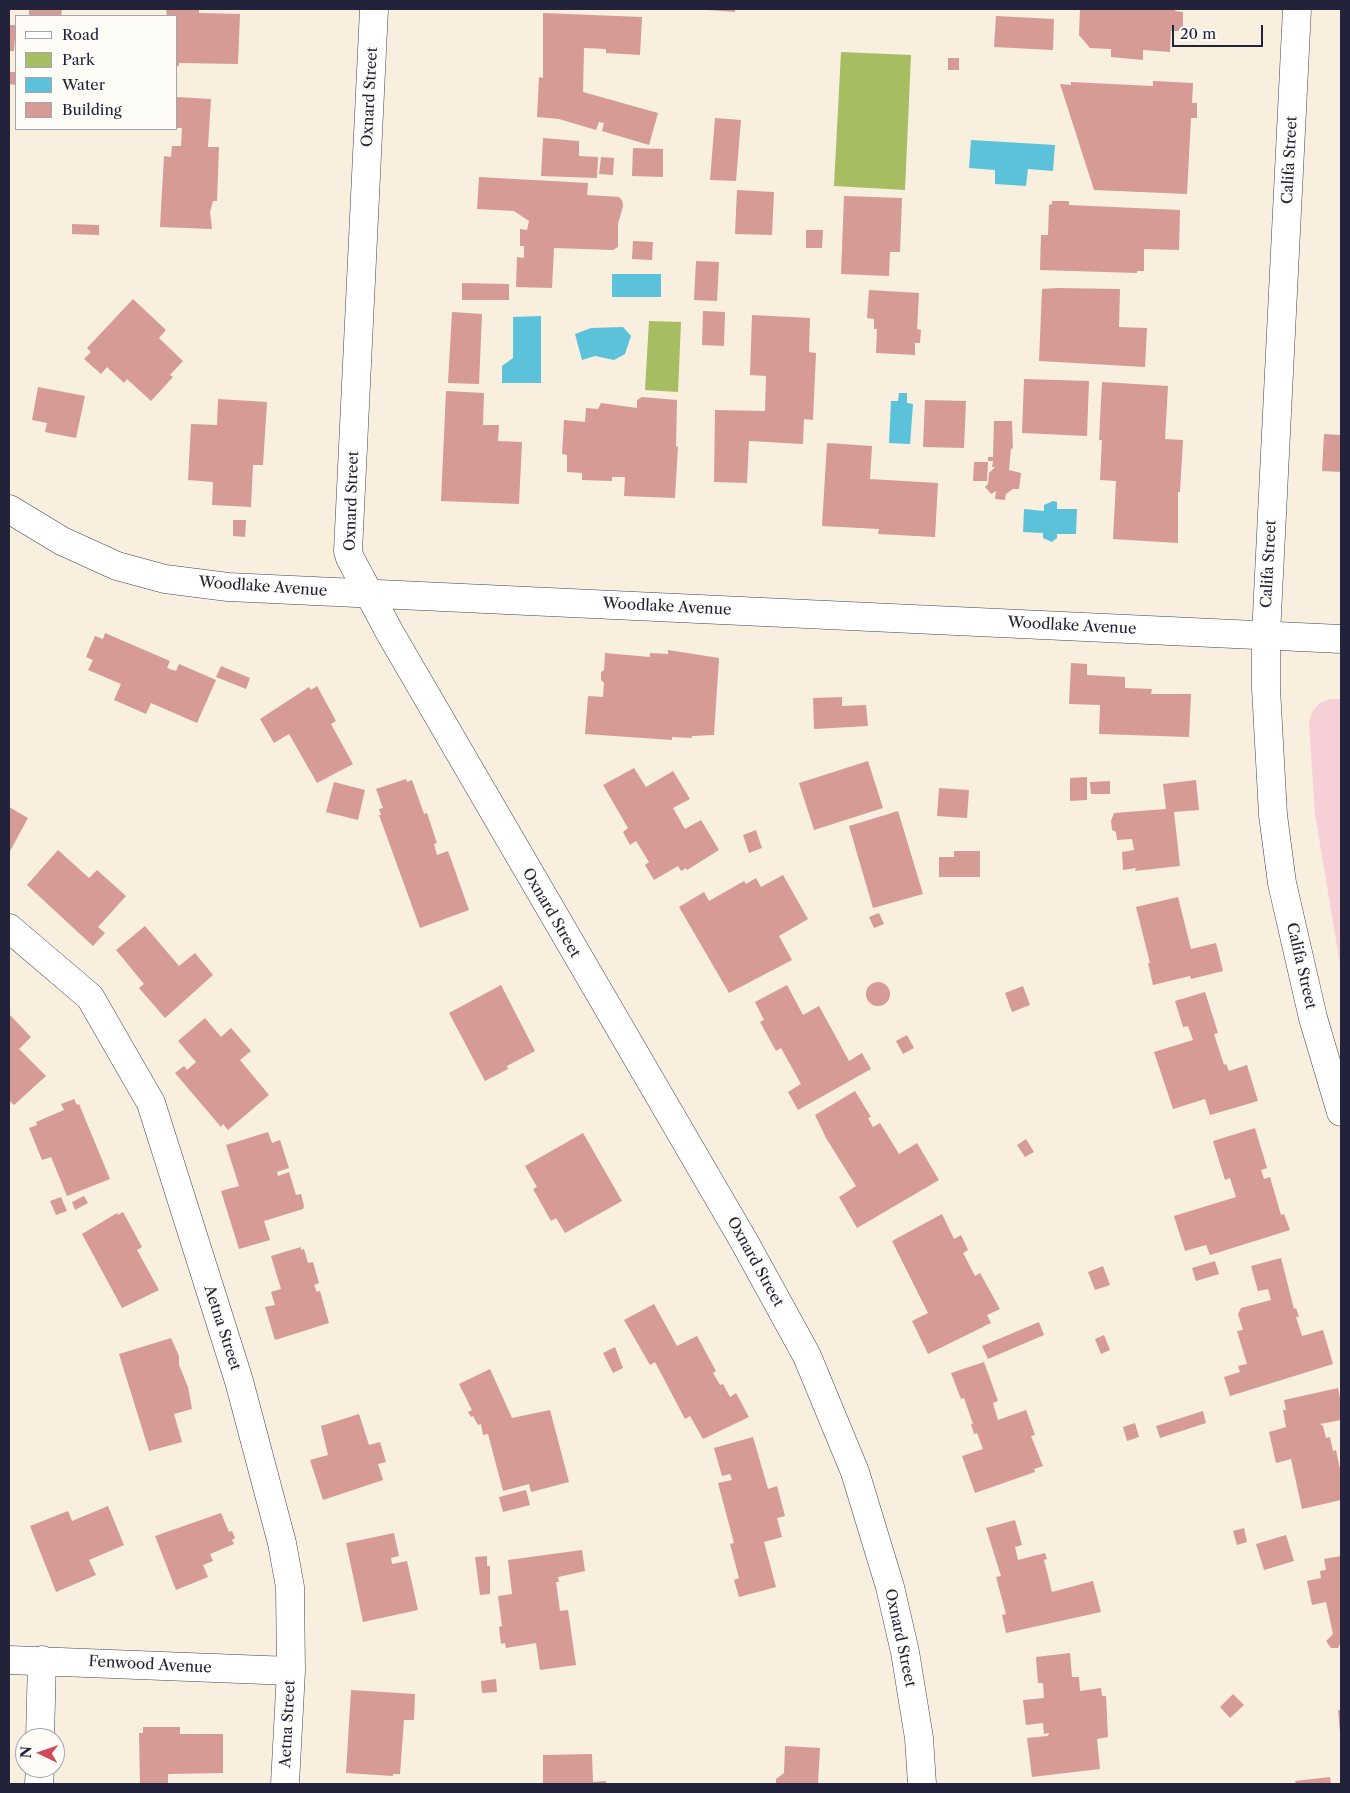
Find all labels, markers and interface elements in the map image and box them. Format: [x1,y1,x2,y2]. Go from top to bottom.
legend [15,15,178,130]
scale bar [1175,15,1266,47]
text: 20 m [1180,24,1216,43]
text: Road [62,25,99,44]
street label: Oxnard Street [358,47,382,147]
text: Park [62,50,95,69]
text: Water [62,75,105,94]
text: Building [62,100,122,119]
street label: Califa Street [1279,115,1301,205]
street label: Oxnard Street [341,451,363,551]
street label: Califa Street [1258,519,1280,609]
street label: Woodlake Avenue [198,574,328,600]
street label: Woodlake Avenue [602,595,732,619]
street label: Woodlake Avenue [1007,614,1137,638]
street label: Oxnard Street [518,865,584,961]
street label: Califa Street [1282,921,1320,1011]
street label: Oxnard Street [723,1214,787,1310]
street label: Aetna Street [200,1283,244,1373]
street label: Oxnard Street [881,1587,919,1689]
street label: Fenwood Avenue [88,1653,212,1677]
street label: Aetna Street [277,1679,299,1769]
north arrow [15,1728,65,1778]
text: N [17,1746,35,1759]

